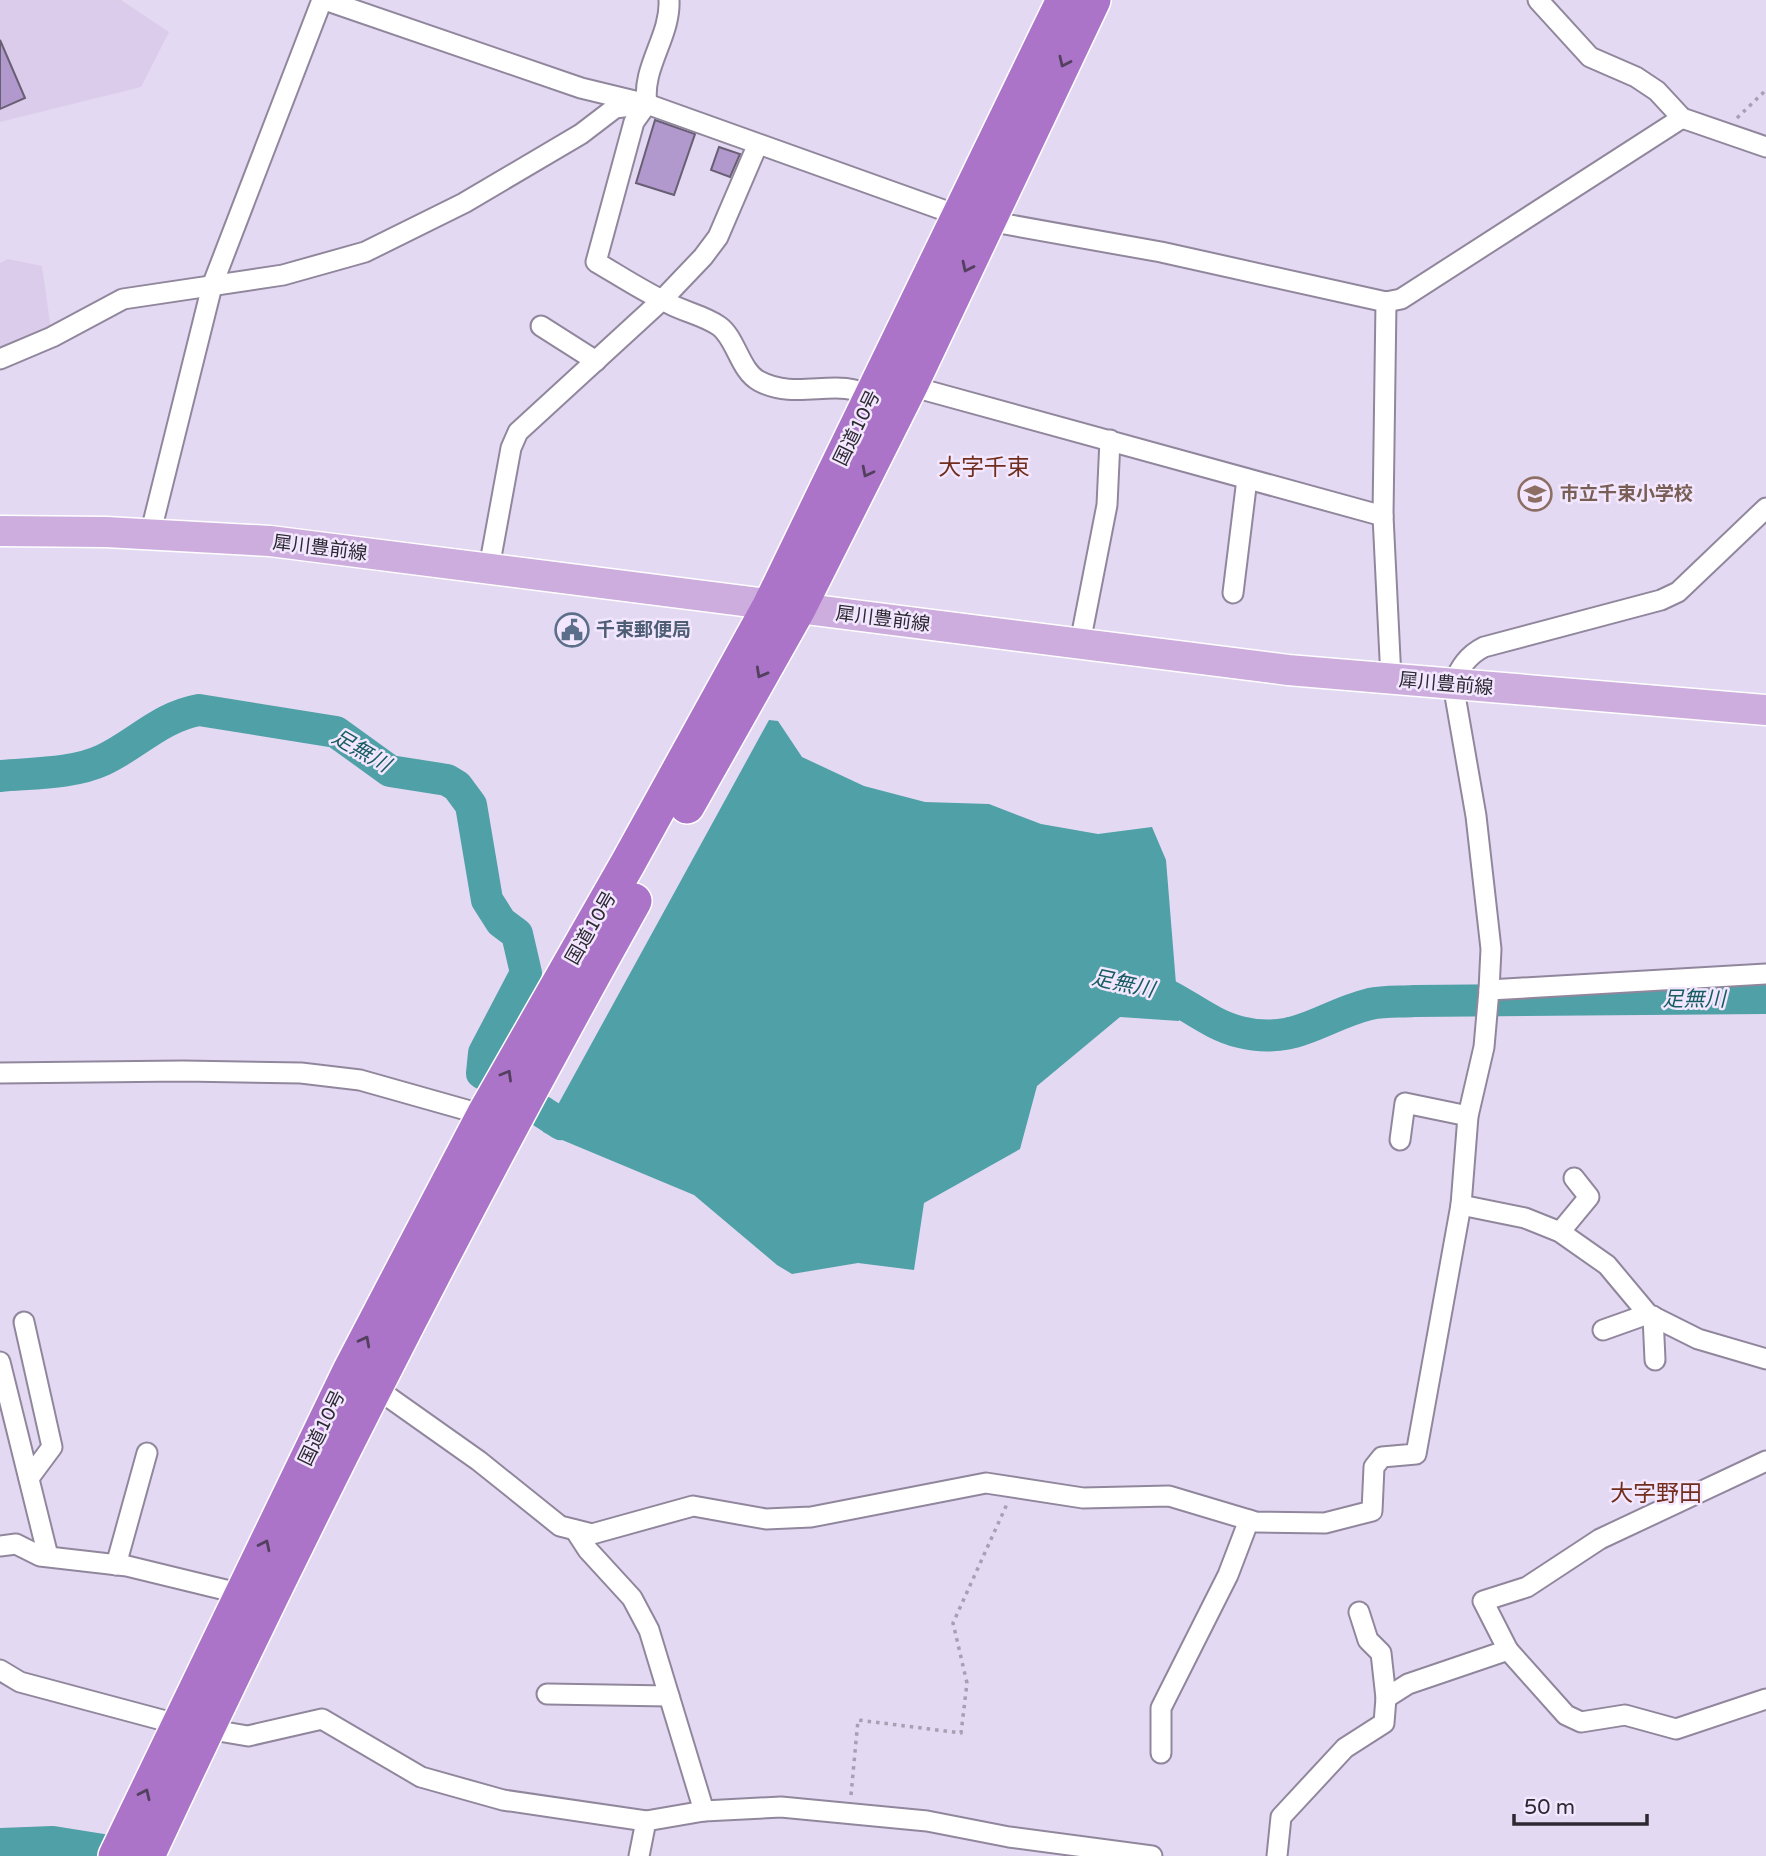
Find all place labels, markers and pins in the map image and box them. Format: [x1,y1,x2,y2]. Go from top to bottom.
school or university icon: 市立千束小学校 [1516,475,1554,513]
place label: 市立千束小学校 [1560,483,1693,505]
public building icon: 千束郵便局 [553,611,591,649]
place label: 千束郵便局 [596,619,691,641]

